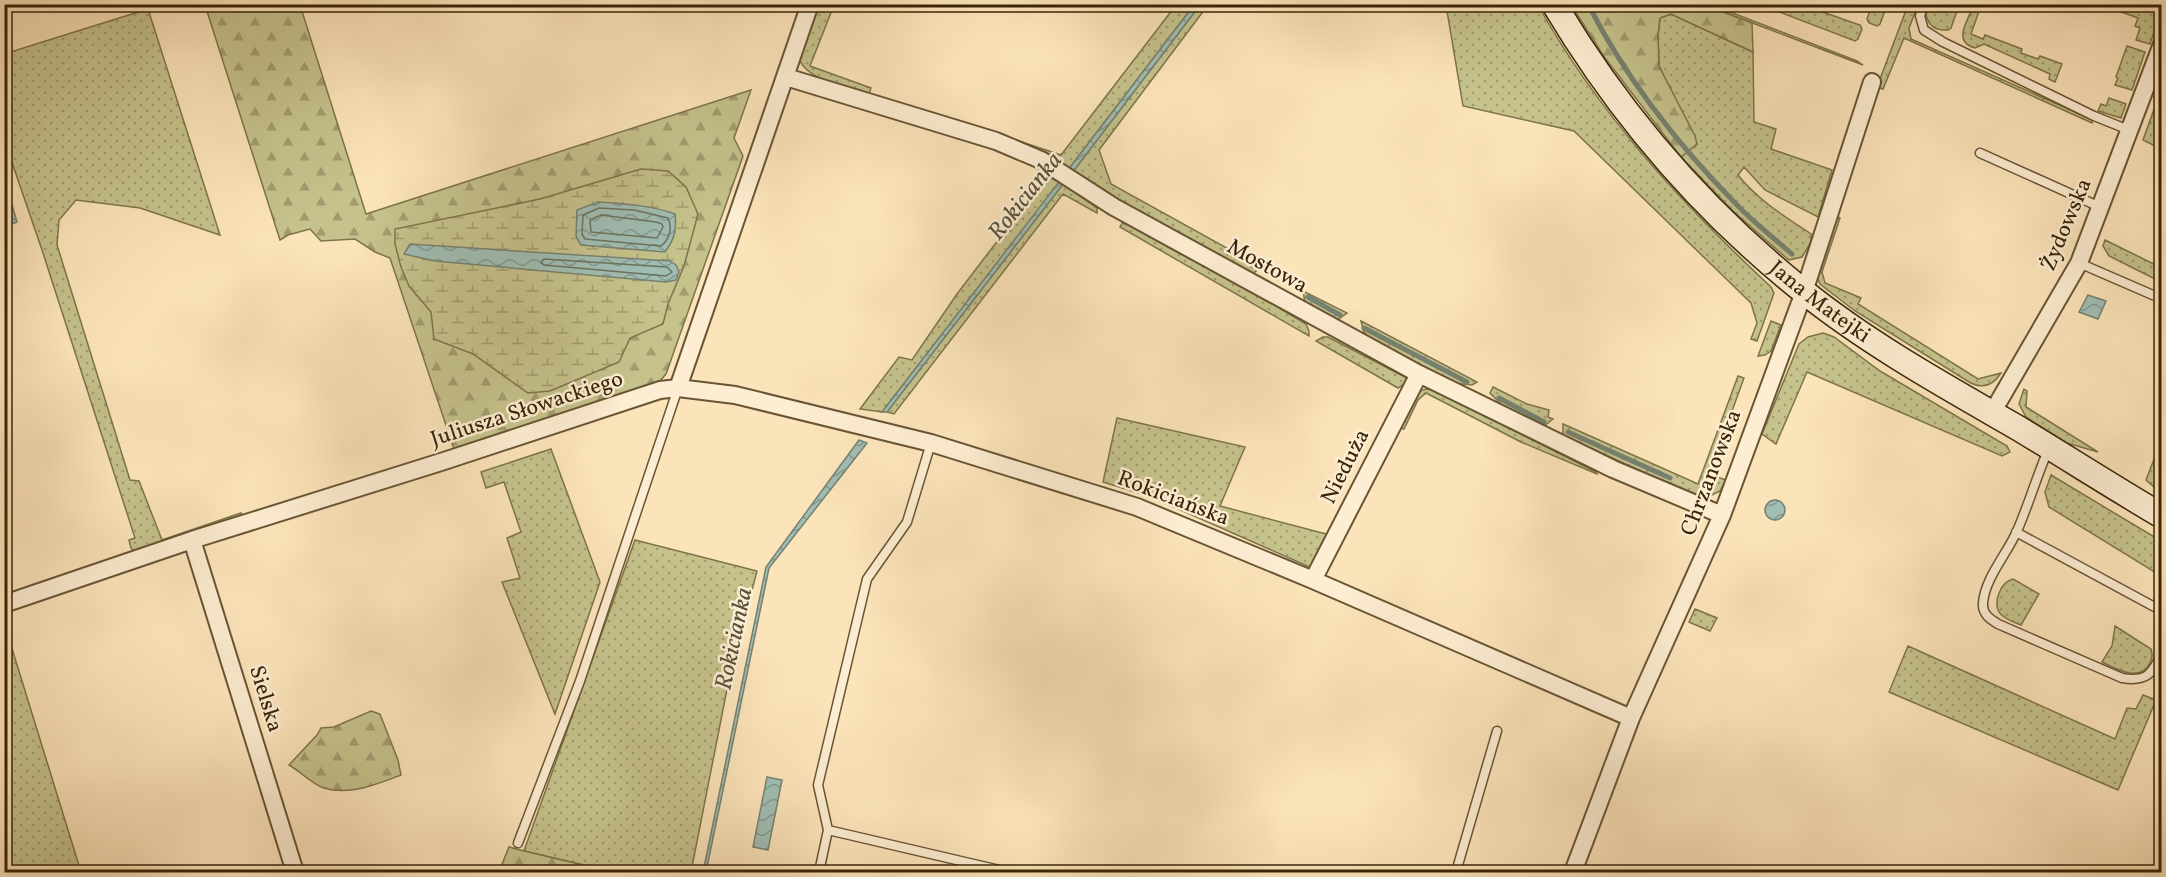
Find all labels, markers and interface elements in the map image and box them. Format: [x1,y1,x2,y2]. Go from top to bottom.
water label: Rokicianka [981,146,1071,248]
street label: Żydowska [2034,174,2100,276]
street label: Mostowa [1221,232,1313,302]
street label: Jana Matejki [1762,253,1877,351]
street label: Juliusza Słowackiego [427,364,627,456]
street label: Chrzanowska [1674,405,1750,540]
street label: Nieduża [1314,424,1378,510]
street label: Rokiciańska [1113,463,1233,535]
water label: Rokicianka [708,585,762,693]
street label: Sielska [240,662,290,736]

